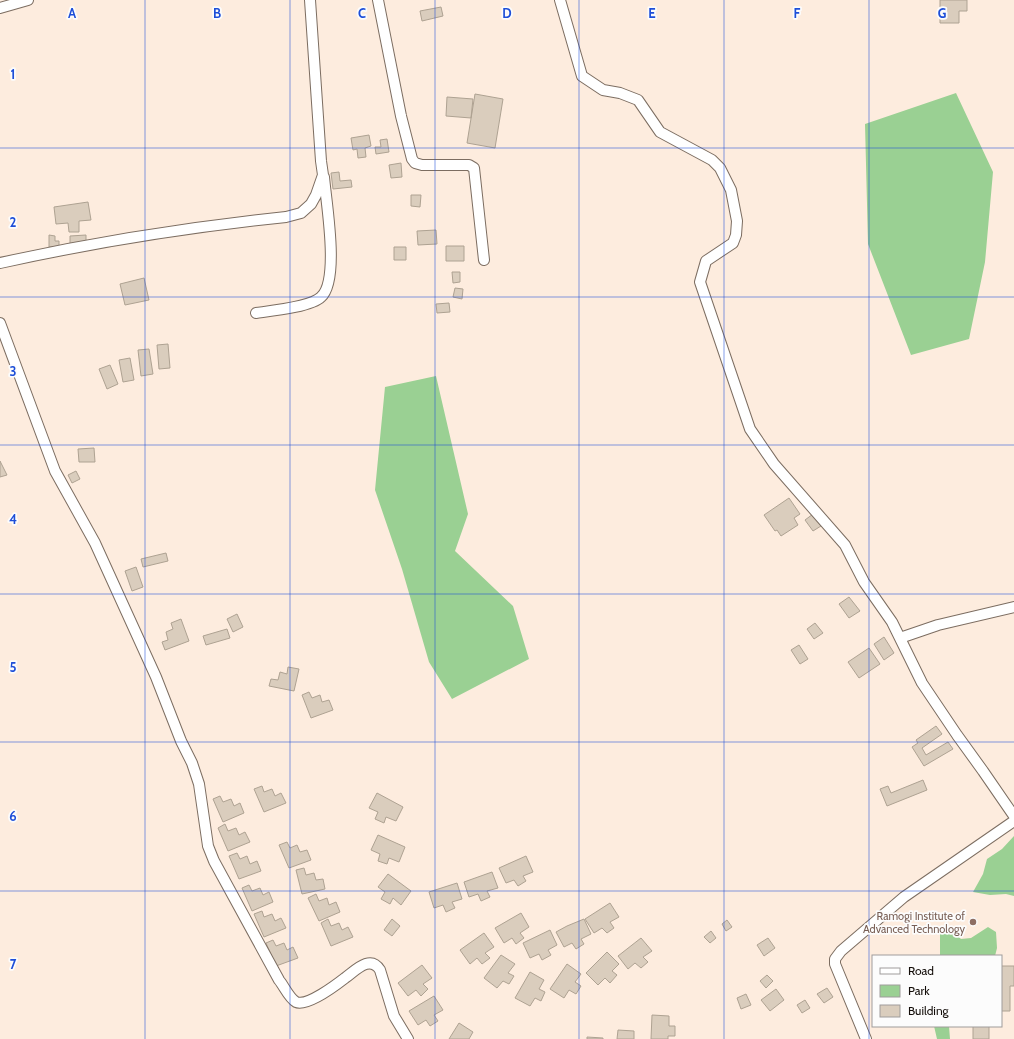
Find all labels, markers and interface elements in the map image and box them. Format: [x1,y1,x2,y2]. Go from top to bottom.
text: A [68,5,77,21]
text: B [213,5,221,21]
text: C [358,5,366,21]
text: D [502,5,512,21]
text: E [648,5,656,21]
text: F [794,5,801,21]
text: G [938,5,947,21]
text: 1 [11,66,15,82]
text: 2 [10,214,17,230]
text: 3 [9,363,17,379]
text: 4 [9,511,17,527]
text: 5 [10,659,17,675]
text: 6 [9,808,17,824]
place label: Ramogi Institute of Advanced Technology [863,909,965,936]
marker: Ramogi Institute of Advanced Technology [968,917,978,927]
legend [872,955,1002,1027]
text: 7 [10,956,17,972]
text: Road [908,963,934,978]
text: Park [908,983,930,998]
text: Building [908,1003,950,1018]

